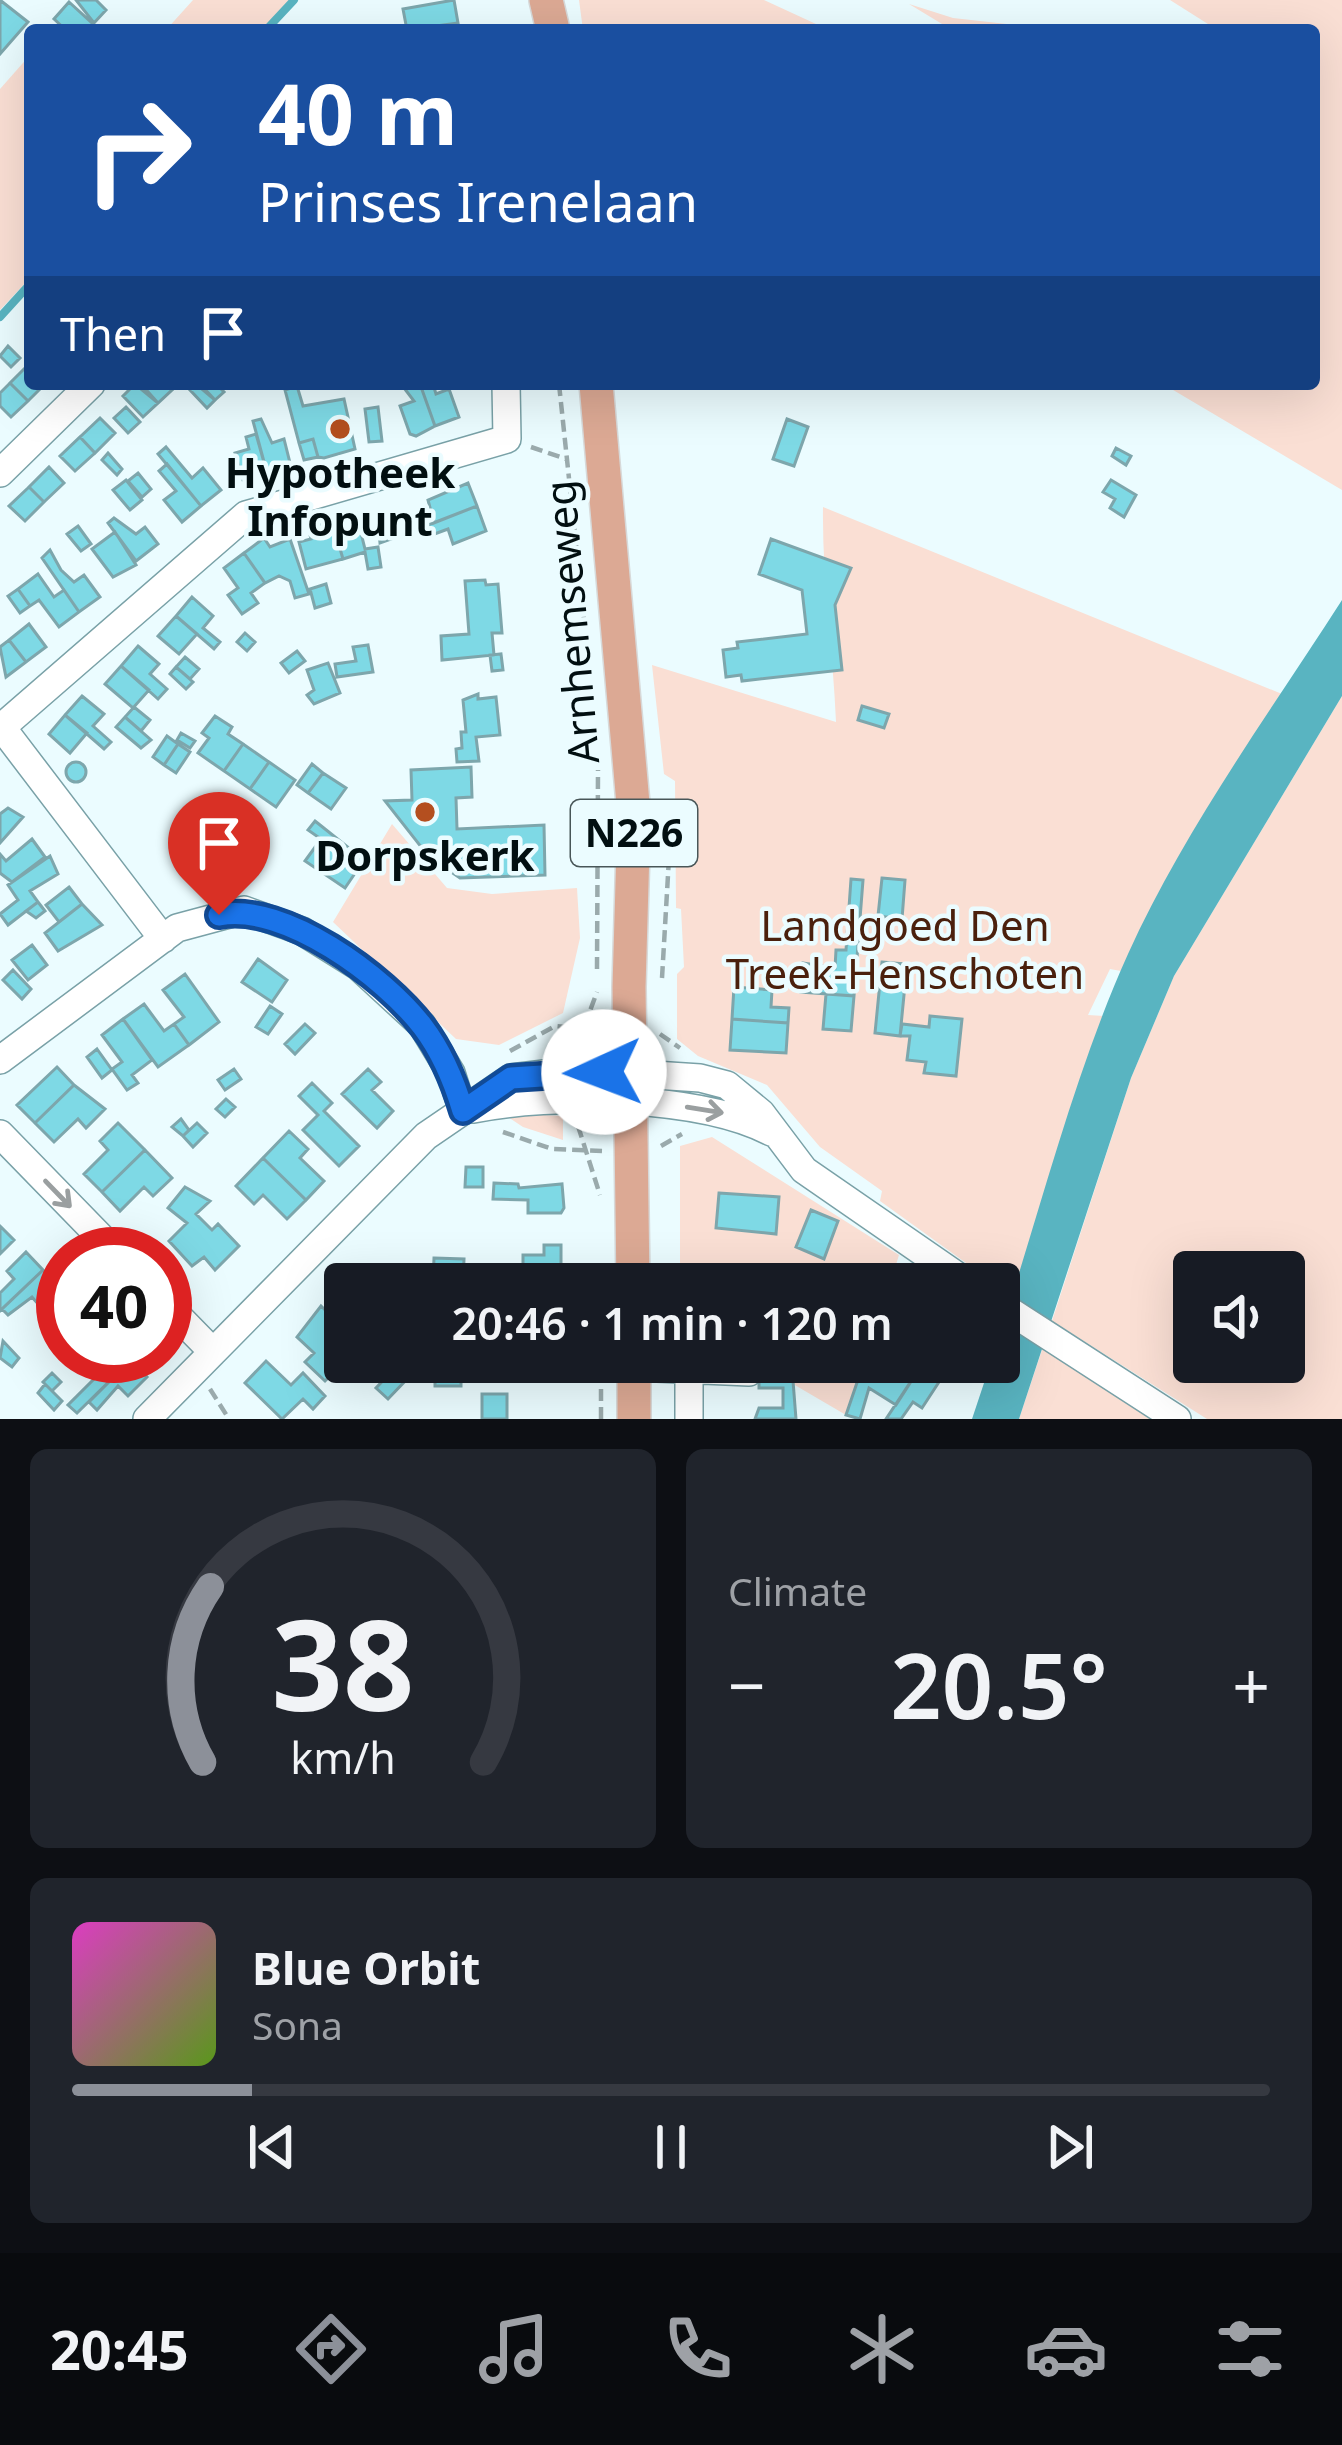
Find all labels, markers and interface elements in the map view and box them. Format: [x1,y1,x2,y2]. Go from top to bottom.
text: 40 m [258,55,458,170]
icon: right [60,72,216,228]
text: Prinses Irenelaan [258,164,698,238]
icon: arrive [190,300,256,366]
text: Then [60,303,166,364]
marker: Hypotheek Infopunt [327,416,353,442]
place label: Hypotheek Infopunt [225,443,456,548]
street label: Arnhemseweg [530,478,611,766]
pin [168,792,270,915]
marker: Dorpskerk [412,799,438,825]
road number: N226 [571,800,697,866]
icon: arrive [186,810,252,876]
place label: Dorpskerk [315,826,536,883]
park label: Landgoed Den Treek-Henschoten [726,896,1084,1001]
position arrow [541,1009,667,1135]
one-way arrow [684,1099,723,1122]
one-way arrow [44,1179,72,1208]
speed limit sign: 40 [36,1227,192,1383]
map controls [1173,1251,1305,1383]
button: sound [1173,1251,1305,1383]
text: 20:46 · 1 min · 120 m [451,1292,893,1353]
text: Climate [728,1564,867,1617]
text: 38 [272,1578,414,1748]
text: 20.5° [890,1623,1108,1745]
text: − [728,1639,766,1729]
text: + [1232,1639,1270,1729]
text: km/h [290,1727,396,1786]
text: Blue Orbit [252,1937,480,1998]
text: Sona [252,1998,343,2051]
icon: previous [239,2114,305,2180]
icon: pause [638,2114,704,2180]
icon: next [1037,2114,1103,2180]
icon: directions [289,2307,373,2391]
icon: music [472,2307,556,2391]
icon: phone [656,2307,740,2391]
icon: climate [840,2307,924,2391]
icon: car [1024,2307,1108,2391]
icon: filters [1208,2307,1292,2391]
text: 20:45 [50,2312,189,2386]

